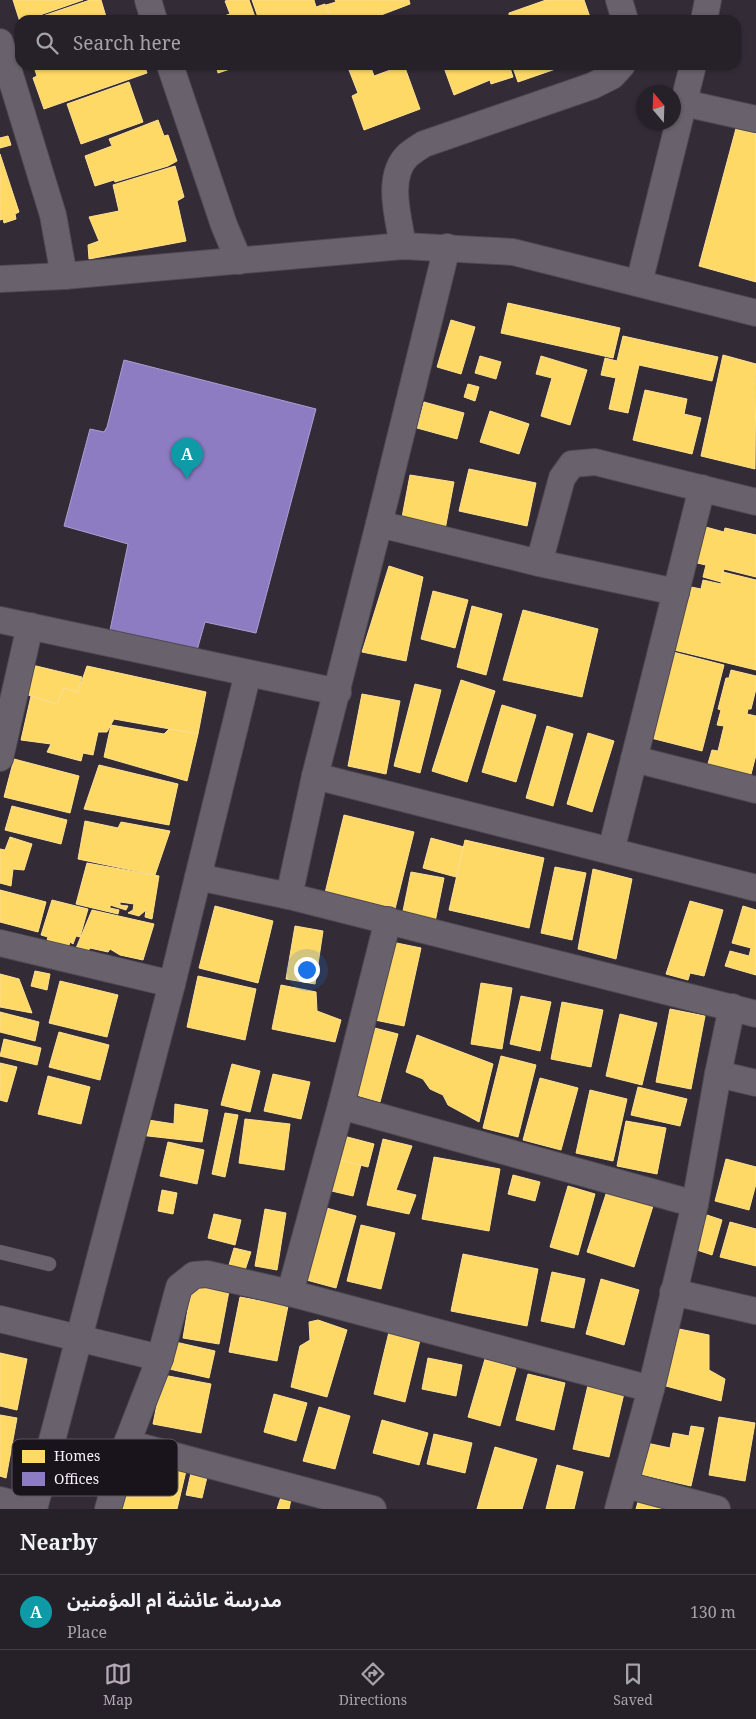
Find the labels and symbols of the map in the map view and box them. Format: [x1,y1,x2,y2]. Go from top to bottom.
north arrow [636,85,681,130]
pin: A [171,438,203,479]
your location [294,957,320,983]
legend [12,1439,178,1496]
text: Homes [54,1446,100,1465]
text: Offices [54,1469,99,1488]

